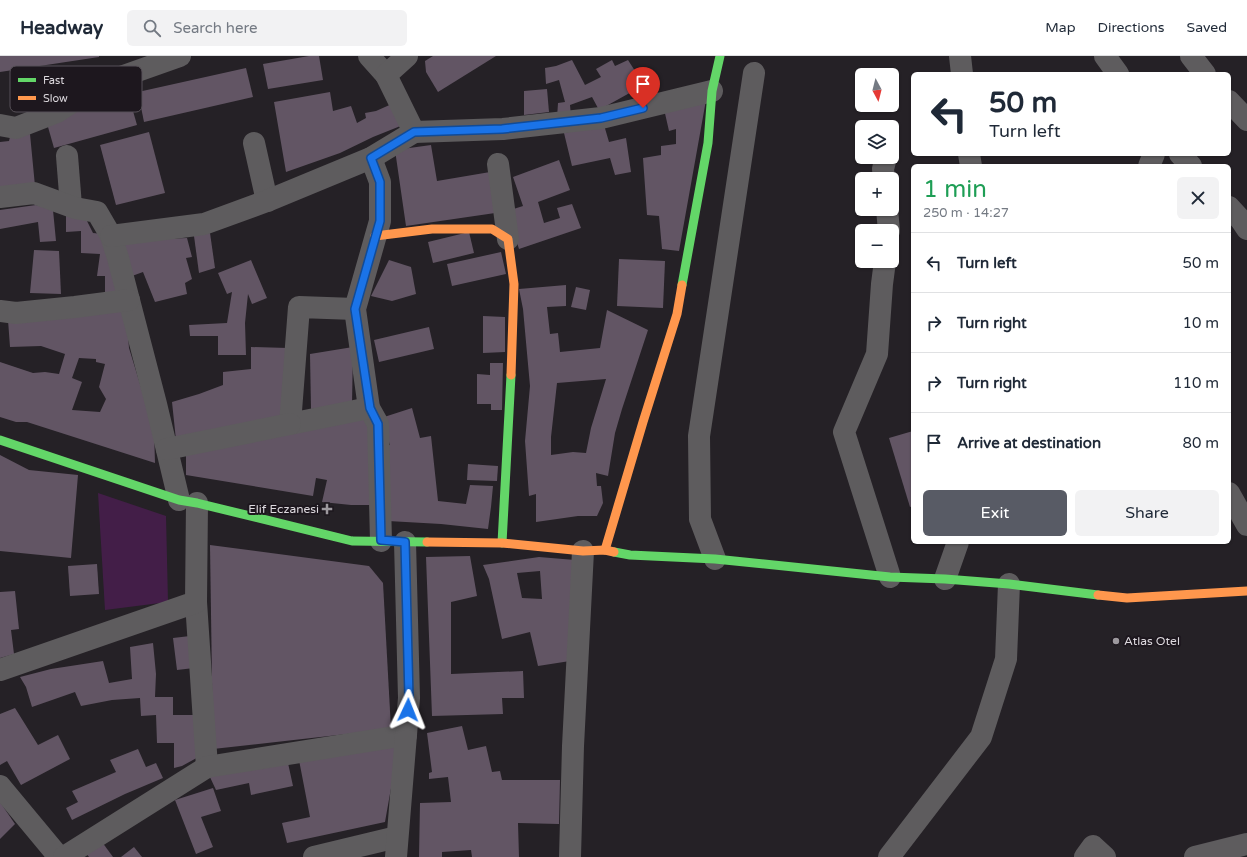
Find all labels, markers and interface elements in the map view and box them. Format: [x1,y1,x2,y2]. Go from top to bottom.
search box [127,10,407,46]
text: Headway [20,17,103,39]
icon: search [141,17,163,39]
text: Search here [173,19,258,37]
text: Map [1045,19,1076,36]
text: Directions [1098,19,1165,36]
text: Saved [1187,19,1227,36]
legend [10,66,142,112]
pin [626,67,660,108]
north arrow [855,68,899,112]
map controls [855,68,899,268]
icon: arrive [632,73,654,95]
text: Fast [43,74,64,87]
text: 50 m [989,86,1057,120]
icon: left [923,88,975,140]
text: Slow [43,92,68,105]
button: layers [855,120,899,164]
text: Turn left [989,120,1061,142]
button: + [855,172,899,216]
text: 1 min [923,175,987,204]
button: close [1177,177,1219,219]
text: 250 m · 14:27 [923,205,1009,221]
button: − [855,224,899,268]
icon: left [923,252,945,274]
text: Turn left [957,254,1017,272]
text: 50 m [1182,254,1219,272]
icon: right [923,312,945,334]
text: Turn right [957,314,1027,332]
text: 10 m [1182,314,1219,332]
icon: right [923,372,945,394]
text: Turn right [957,374,1027,392]
text: 110 m [1173,374,1219,392]
icon: arrive [923,432,945,454]
text: Arrive at destination [957,434,1101,452]
text: 80 m [1182,434,1219,452]
button: Exit [923,490,1067,536]
button: Share [1075,490,1219,536]
place label: Elif Eczanesi [248,502,319,516]
marker: Elif Eczanesi [322,504,332,514]
place label: Atlas Otel [1124,634,1180,648]
marker: Atlas Otel [1111,636,1121,646]
position arrow [387,689,429,731]

